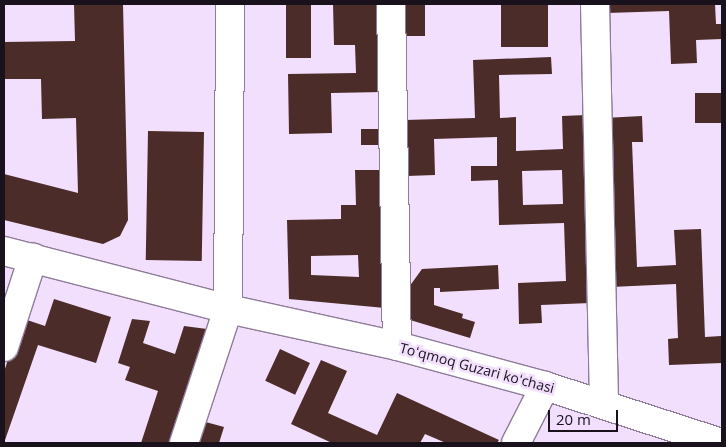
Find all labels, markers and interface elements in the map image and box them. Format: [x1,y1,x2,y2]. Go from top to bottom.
street label: Toʻqmoq Guzari koʻchasi [398,339,556,397]
scale bar [551,400,621,432]
text: 20 m [556,409,591,429]

